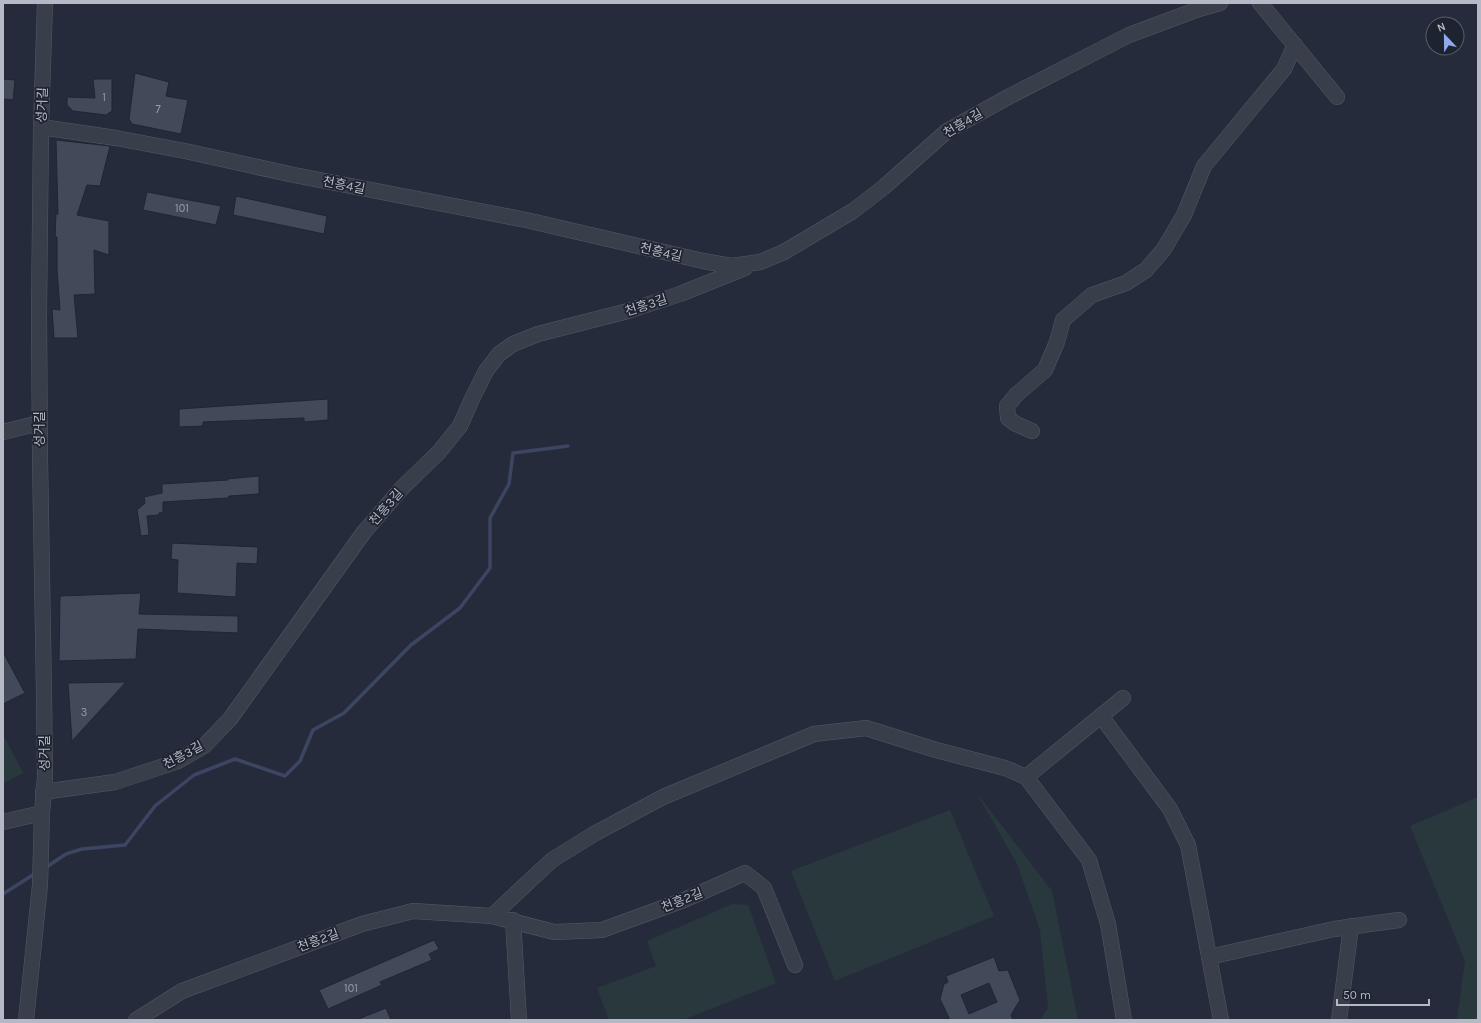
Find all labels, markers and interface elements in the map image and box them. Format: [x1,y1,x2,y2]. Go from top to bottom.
north arrow [1425,16,1465,56]
text: N [1435,20,1448,35]
street label: 성거길 [34,87,50,123]
house number: 1 [102,91,106,104]
house number: 7 [155,103,161,116]
street label: 천흥4길 [941,105,985,141]
street label: 천흥4길 [321,174,367,196]
house number: 101 [175,202,189,215]
street label: 천흥4길 [638,240,684,264]
street label: 천흥3길 [623,291,669,319]
street label: 성거길 [32,411,47,447]
street label: 천흥3길 [366,486,406,528]
house number: 3 [81,706,87,719]
street label: 성거길 [37,735,52,771]
street label: 천흥3길 [160,738,206,772]
street label: 천흥2길 [659,885,705,915]
street label: 천흥2길 [295,926,341,954]
scale bar [1337,981,1429,1007]
house number: 101 [344,982,358,995]
text: 50 m [1343,988,1371,1002]

